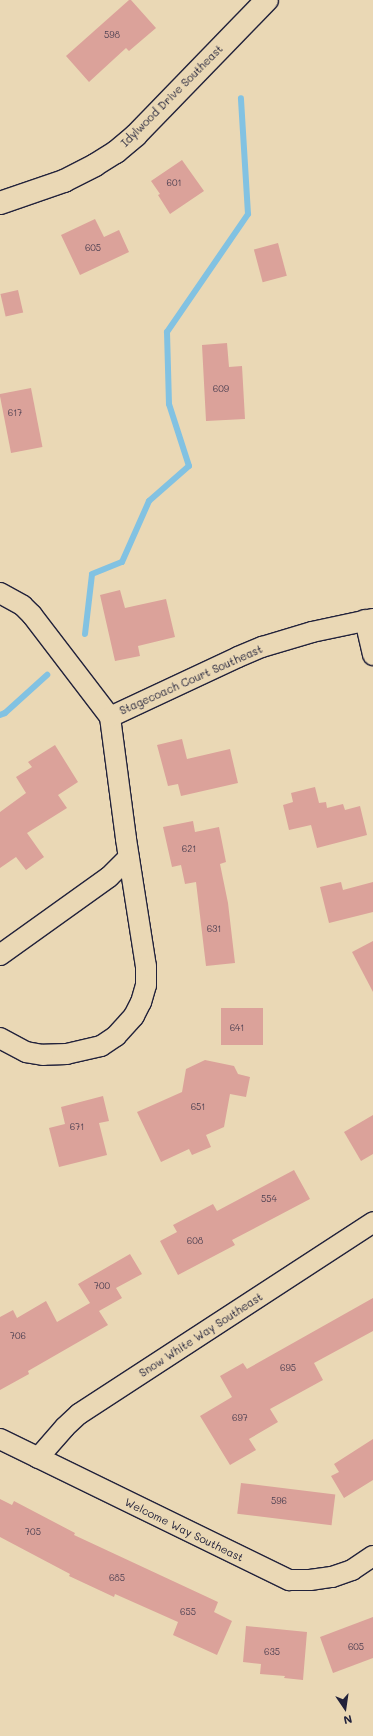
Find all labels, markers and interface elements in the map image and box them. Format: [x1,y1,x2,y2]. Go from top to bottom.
house number: 598 [104,30,120,40]
street label: Idylwood Drive Southeast [118,42,226,150]
house number: 601 [166,178,182,188]
house number: 605 [85,243,101,253]
house number: 609 [213,384,229,394]
house number: 617 [8,408,22,418]
street label: Stagecoach Court Southeast [118,642,264,718]
house number: 621 [182,844,196,854]
house number: 631 [207,924,221,934]
house number: 641 [230,1023,244,1033]
house number: 651 [191,1102,205,1112]
house number: 671 [70,1122,84,1132]
house number: 554 [261,1194,277,1204]
house number: 608 [187,1236,203,1246]
house number: 700 [94,1281,110,1291]
street label: Snow White Way Southeast [137,1290,265,1380]
house number: 706 [10,1331,26,1341]
house number: 695 [280,1363,296,1373]
house number: 697 [232,1413,248,1423]
street label: Welcome Way Southeast [122,1495,246,1565]
house number: 596 [271,1496,287,1506]
house number: 705 [25,1527,41,1537]
house number: 685 [109,1573,125,1583]
house number: 655 [180,1607,196,1617]
house number: 605 [348,1642,364,1652]
house number: 635 [264,1647,280,1657]
north arrow [325,1688,365,1728]
text: N [342,1712,354,1728]

